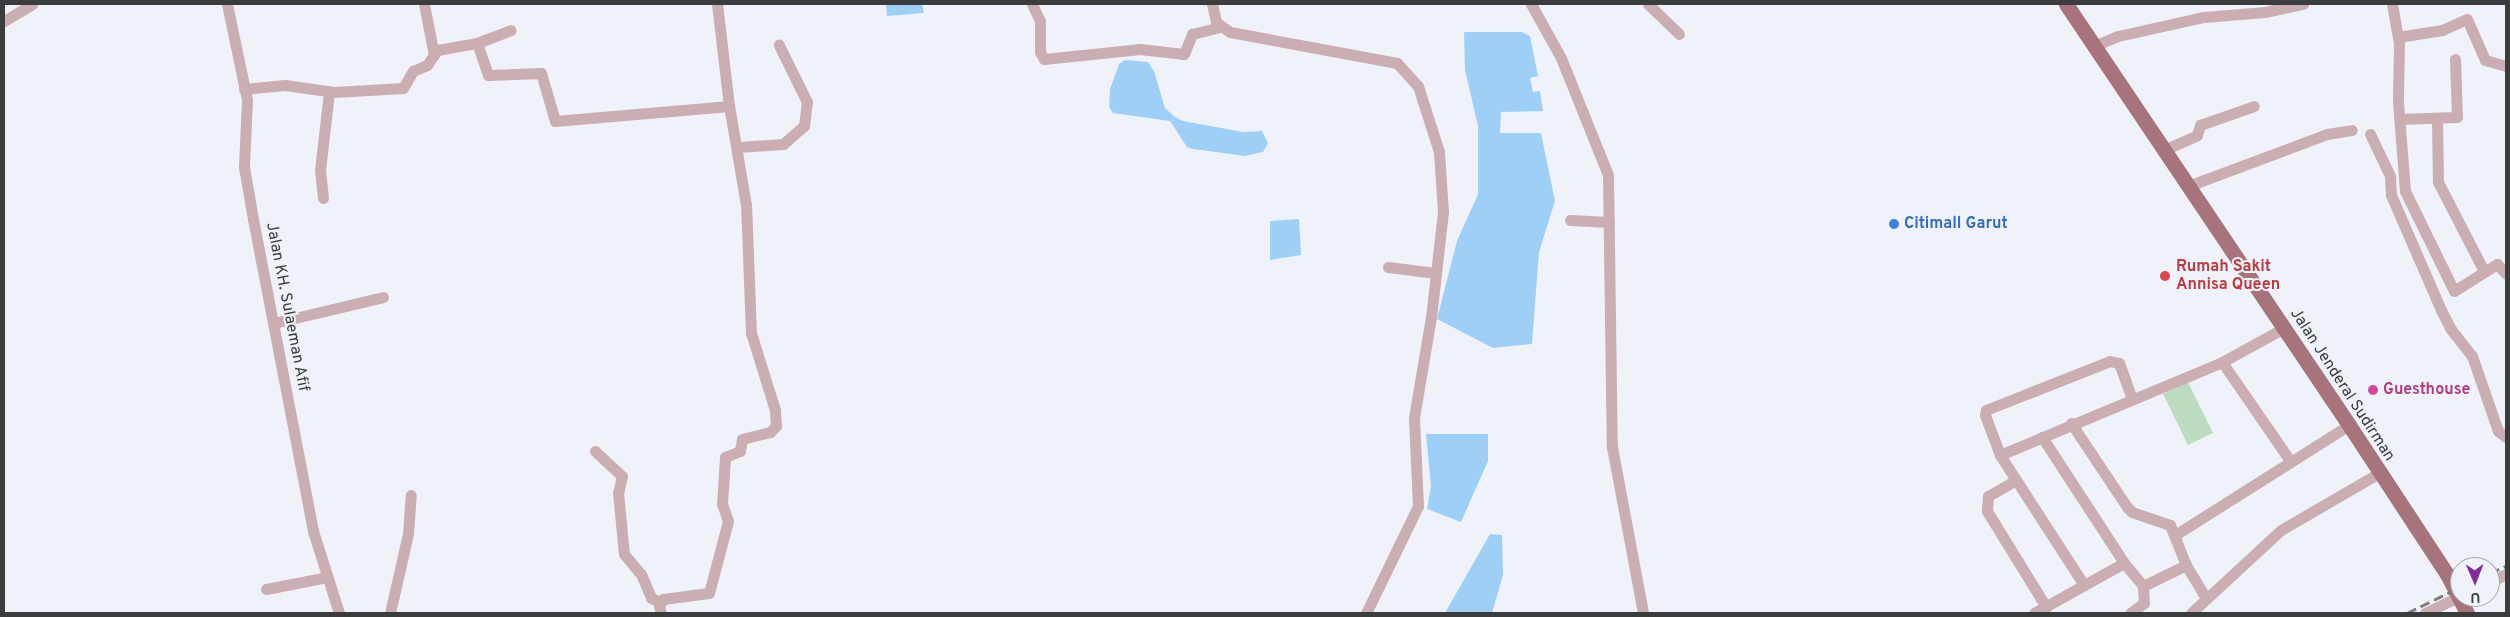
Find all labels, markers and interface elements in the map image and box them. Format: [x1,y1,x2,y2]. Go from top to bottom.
place label: Citimall Garut [1904,214,2008,234]
marker: Citimall Garut [1888,218,1900,230]
street label: Jalan KH. Sulaeman Afif [261,221,313,393]
place label: Rumah Sakit Annisa Queen [2176,257,2280,295]
marker: Rumah Sakit Annisa Queen [2158,269,2172,283]
street label: Jalan Jenderal Sudirman [2285,305,2399,465]
place label: Guesthouse [2383,380,2470,400]
marker: Guesthouse [2367,384,2379,396]
north arrow [2450,557,2500,607]
text: U [2470,588,2480,605]

